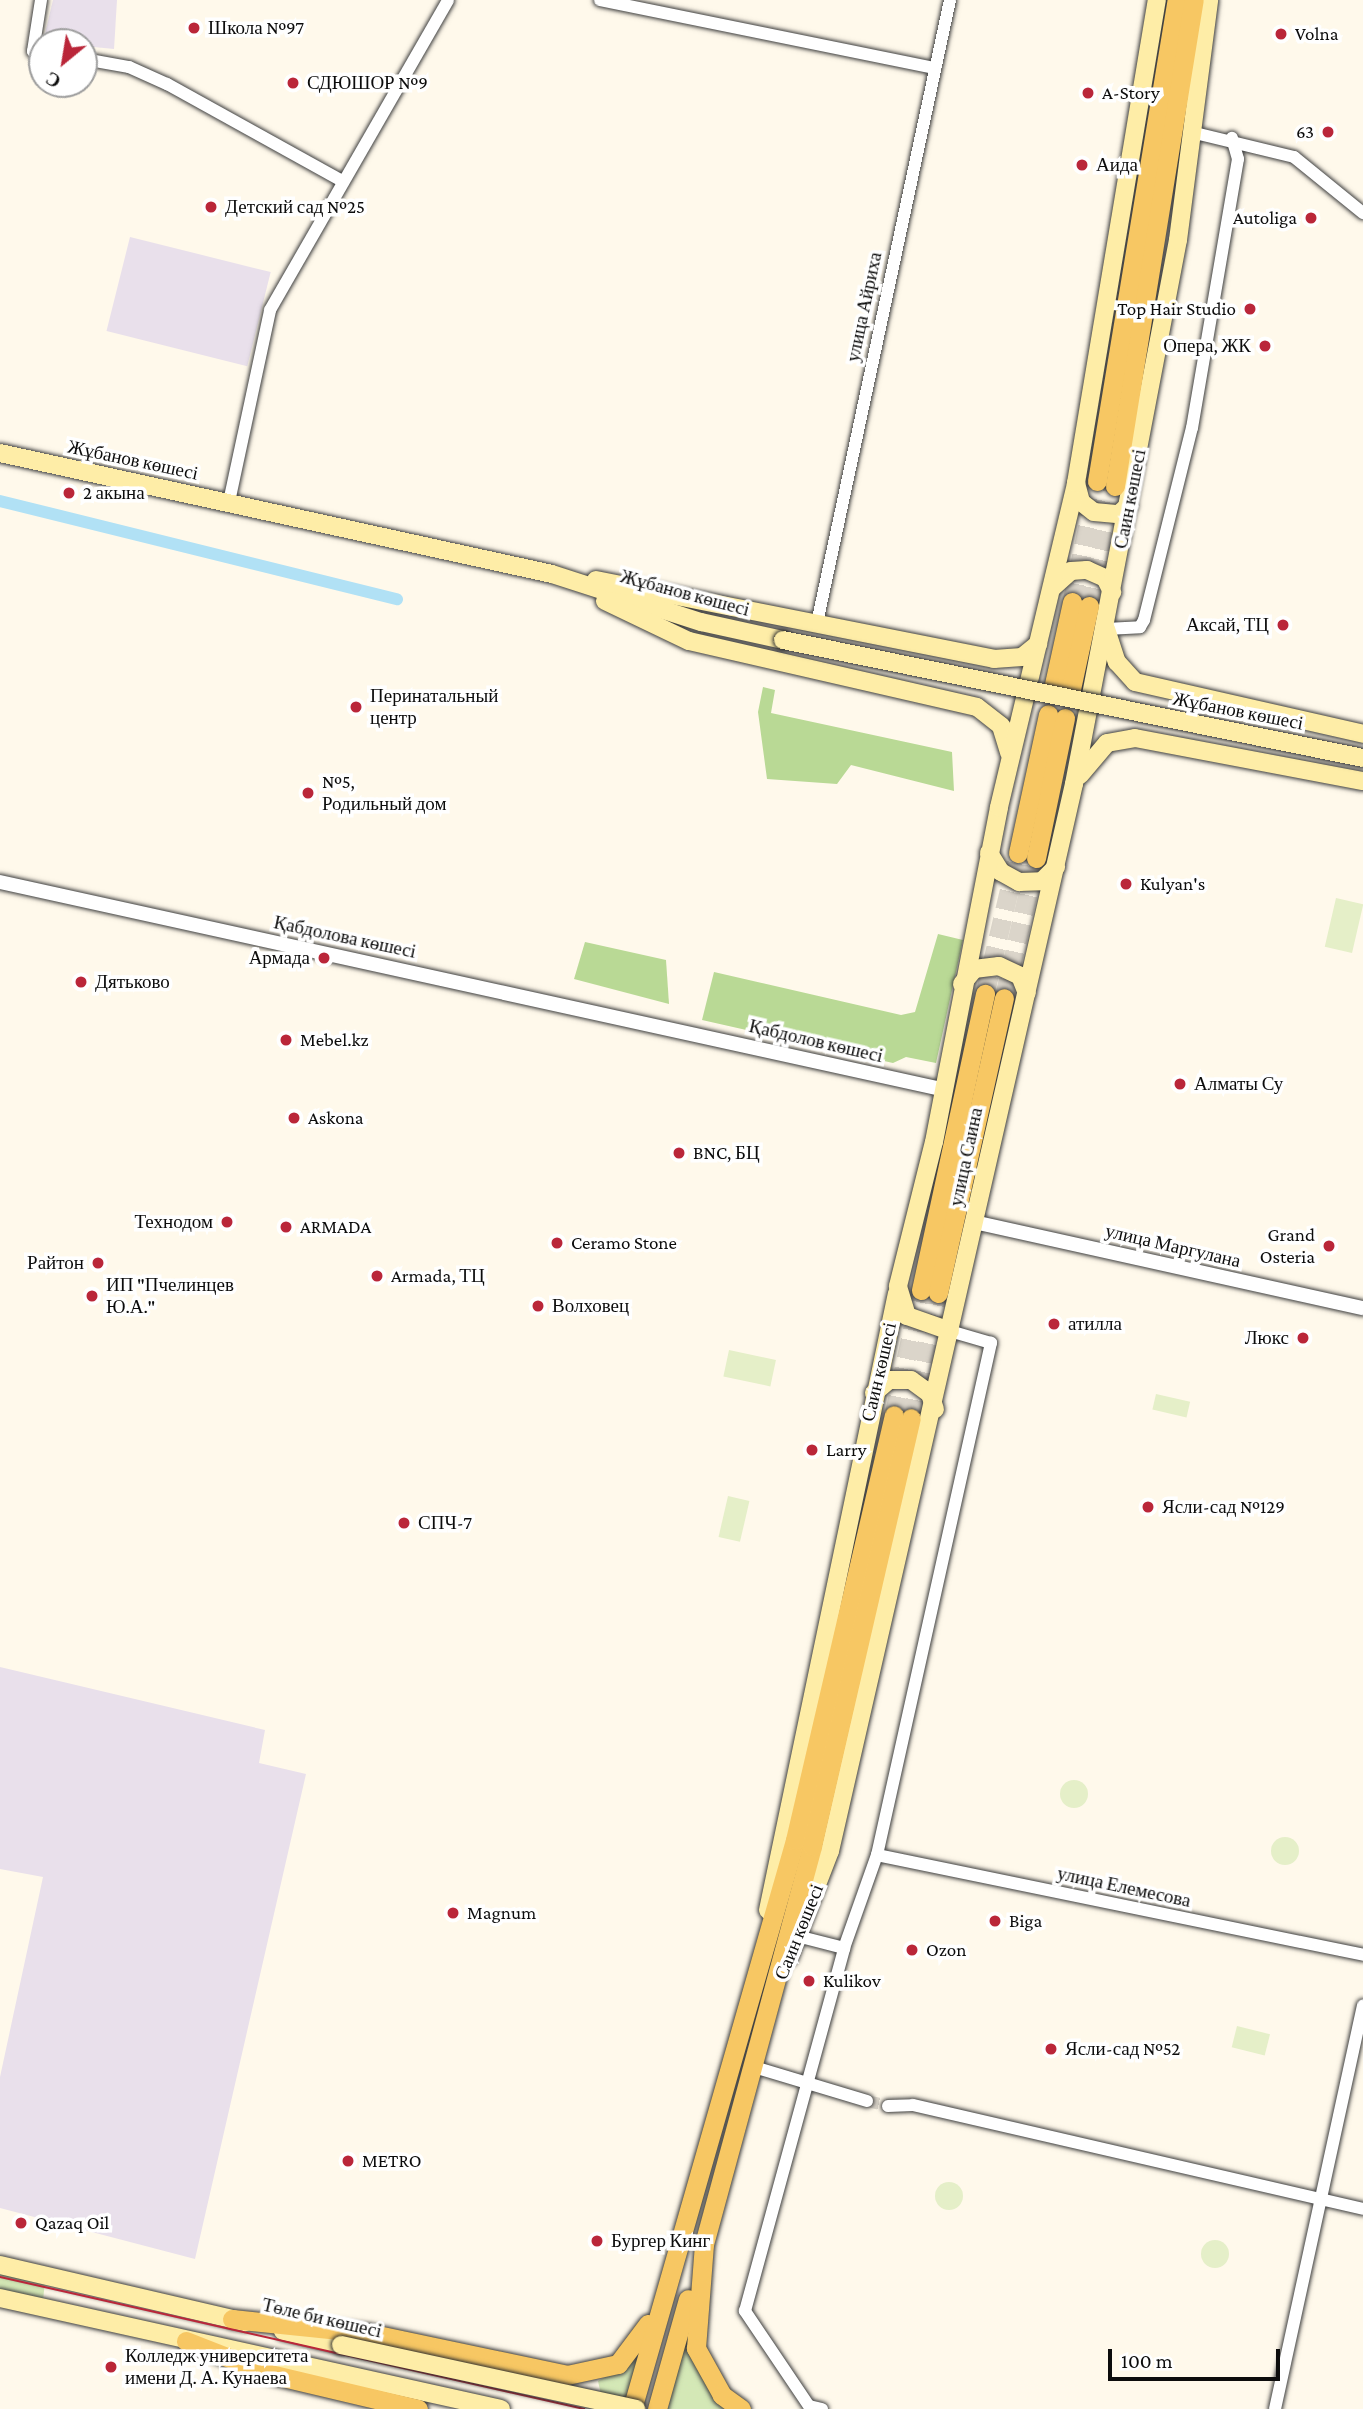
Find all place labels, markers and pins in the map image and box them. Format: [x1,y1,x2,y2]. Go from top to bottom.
place label: Школа №97 [208,17,304,39]
marker: Школа №97 [186,20,202,36]
place label: Volna [1295,23,1338,45]
marker: Volna [1273,26,1289,42]
place label: СДЮШОР №9 [307,72,428,94]
marker: СДЮШОР №9 [285,75,301,91]
place label: A-Story [1102,82,1160,104]
marker: A-Story [1080,85,1096,101]
place label: 63 [1296,121,1314,143]
marker: 63 [1320,124,1336,140]
place label: Аида [1096,154,1138,176]
marker: Аида [1074,157,1090,173]
place label: Детский сад №25 [225,196,365,218]
marker: Детский сад №25 [203,199,219,215]
place label: Autoliga [1233,207,1297,229]
marker: Autoliga [1303,210,1319,226]
place label: Top Hair Studio [1117,298,1236,320]
marker: Top Hair Studio [1242,301,1258,317]
place label: Опера, ЖК [1163,335,1251,357]
marker: Опера, ЖК [1257,338,1273,354]
place label: 2 акына [83,482,145,504]
marker: 2 акына [61,485,77,501]
place label: Аксай, ТЦ [1186,614,1269,636]
marker: Аксай, ТЦ [1275,617,1291,633]
place label: Перинатальный центр [370,685,498,729]
marker: Перинатальный центр [348,699,364,715]
place label: №5, Родильный дом [322,771,447,815]
marker: №5, Родильный дом [300,785,316,801]
place label: Kulyan's [1140,873,1205,895]
marker: Kulyan's [1118,876,1134,892]
place label: Армада [249,947,310,969]
marker: Армада [316,950,332,966]
place label: Дятьково [95,971,170,993]
marker: Дятьково [73,974,89,990]
place label: Mebel.kz [300,1029,369,1051]
marker: Mebel.kz [278,1032,294,1048]
place label: Алматы Су [1194,1073,1283,1095]
marker: Алматы Су [1172,1076,1188,1092]
place label: Askona [308,1107,364,1129]
marker: Askona [286,1110,302,1126]
place label: BNC, БЦ [693,1142,760,1164]
marker: BNC, БЦ [671,1145,687,1161]
place label: Технодом [134,1211,213,1233]
marker: Технодом [219,1214,235,1230]
place label: ARMADA [300,1216,371,1238]
marker: ARMADA [278,1219,294,1235]
place label: Grand Osteria [1260,1224,1315,1268]
place label: Ceramo Stone [571,1232,677,1254]
marker: Ceramo Stone [549,1235,565,1251]
marker: Grand Osteria [1321,1238,1337,1254]
place label: Райтон [27,1252,84,1274]
marker: Райтон [90,1255,106,1271]
place label: Armada, ТЦ [391,1265,485,1287]
marker: Armada, ТЦ [369,1268,385,1284]
place label: ИП "Пчелинцев Ю.А." [106,1274,234,1318]
marker: ИП "Пчелинцев Ю.А." [84,1288,100,1304]
place label: Волховец [552,1295,629,1317]
marker: Волховец [530,1298,546,1314]
place label: атилла [1068,1313,1122,1335]
marker: атилла [1046,1316,1062,1332]
place label: Люкс [1245,1327,1289,1349]
marker: Люкс [1295,1330,1311,1346]
place label: Larry [826,1439,867,1461]
marker: Larry [804,1442,820,1458]
place label: Ясли-сад №129 [1162,1496,1285,1518]
marker: Ясли-сад №129 [1140,1499,1156,1515]
place label: СПЧ-7 [418,1512,472,1534]
marker: СПЧ-7 [396,1515,412,1531]
place label: Magnum [467,1902,536,1924]
marker: Magnum [445,1905,461,1921]
place label: Biga [1009,1910,1042,1932]
marker: Biga [987,1913,1003,1929]
place label: Ozon [926,1939,966,1961]
marker: Ozon [904,1942,920,1958]
place label: Kulikov [823,1970,881,1992]
marker: Kulikov [801,1973,817,1989]
place label: Ясли-сад №52 [1065,2038,1180,2060]
marker: Ясли-сад №52 [1043,2041,1059,2057]
place label: METRO [362,2150,421,2172]
marker: METRO [340,2153,356,2169]
place label: Qazaq Oil [35,2212,109,2234]
marker: Qazaq Oil [13,2215,29,2231]
place label: Бургер Кинг [611,2230,710,2252]
marker: Бургер Кинг [589,2233,605,2249]
place label: Колледж университета имени Д. А. Кунаева [125,2345,308,2389]
marker: Колледж университета имени Д. А. Кунаева [103,2359,119,2375]

